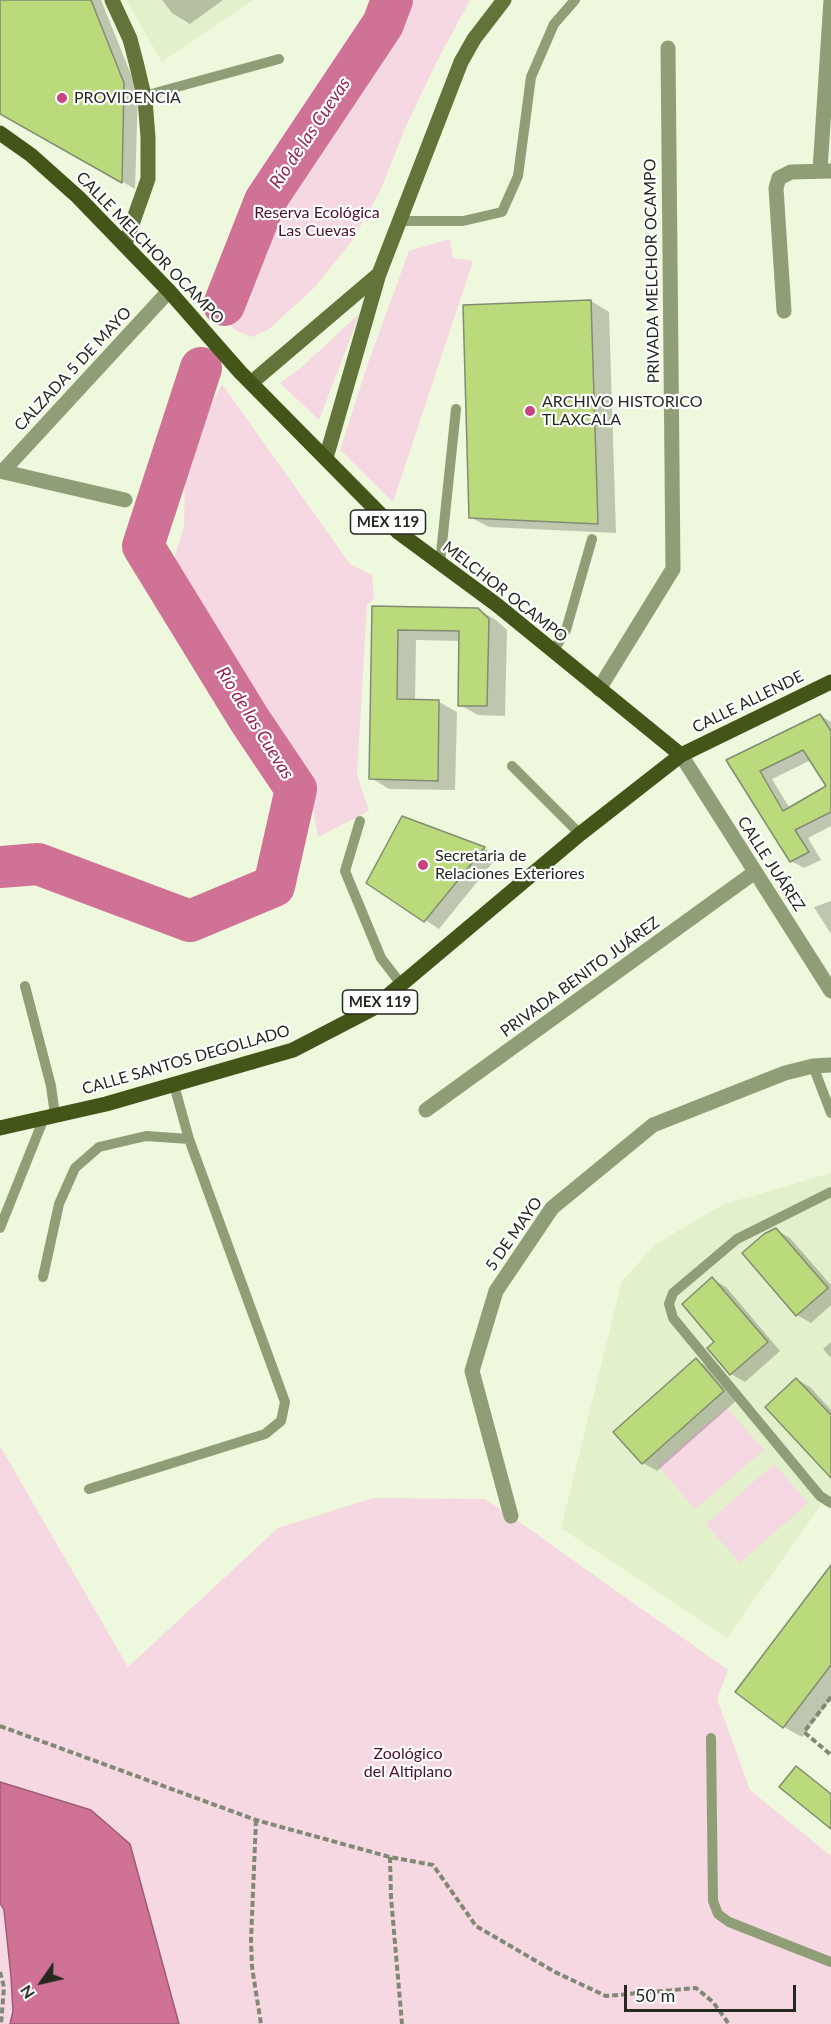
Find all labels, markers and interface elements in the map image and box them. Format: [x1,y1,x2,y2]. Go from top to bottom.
water label: Río de las Cuevas [265,74,355,192]
place label: PROVIDENCIA [74,88,181,108]
marker: PROVIDENCIA [55,91,69,105]
street label: PRIVADA MELCHOR OCAMPO [640,158,664,384]
street label: CALLE MELCHOR OCAMPO [72,168,228,328]
park label: Reserva Ecológica Las Cuevas [254,203,380,241]
street label: CALZADA 5 DE MAYO [11,303,135,435]
place label: ARCHIVO HISTORICO TLAXCALA [542,392,702,430]
marker: ARCHIVO HISTORICO TLAXCALA [523,404,537,418]
road number: MEX 119 [350,510,426,534]
street label: MELCHOR OCAMPO [439,537,571,647]
water label: Río de las Cuevas [212,663,298,783]
street label: CALLE ALLENDE [689,667,807,737]
street label: CALLE JUÁREZ [733,813,809,915]
place label: Secretaria de Relaciones Exteriores [435,846,585,884]
marker: Secretaria de Relaciones Exteriores [416,858,430,872]
street label: PRIVADA BENITO JUÁREZ [497,913,663,1041]
road number: MEX 119 [342,990,418,1014]
street label: CALLE SANTOS DEGOLLADO [80,1021,292,1099]
street label: 5 DE MAYO [482,1193,546,1275]
park label: Zoológico del Altiplano [364,1744,452,1782]
north arrow [12,1952,72,2012]
scale bar [627,1973,800,2011]
text: N [15,1982,38,2003]
text: 50 m [635,1984,675,2006]

